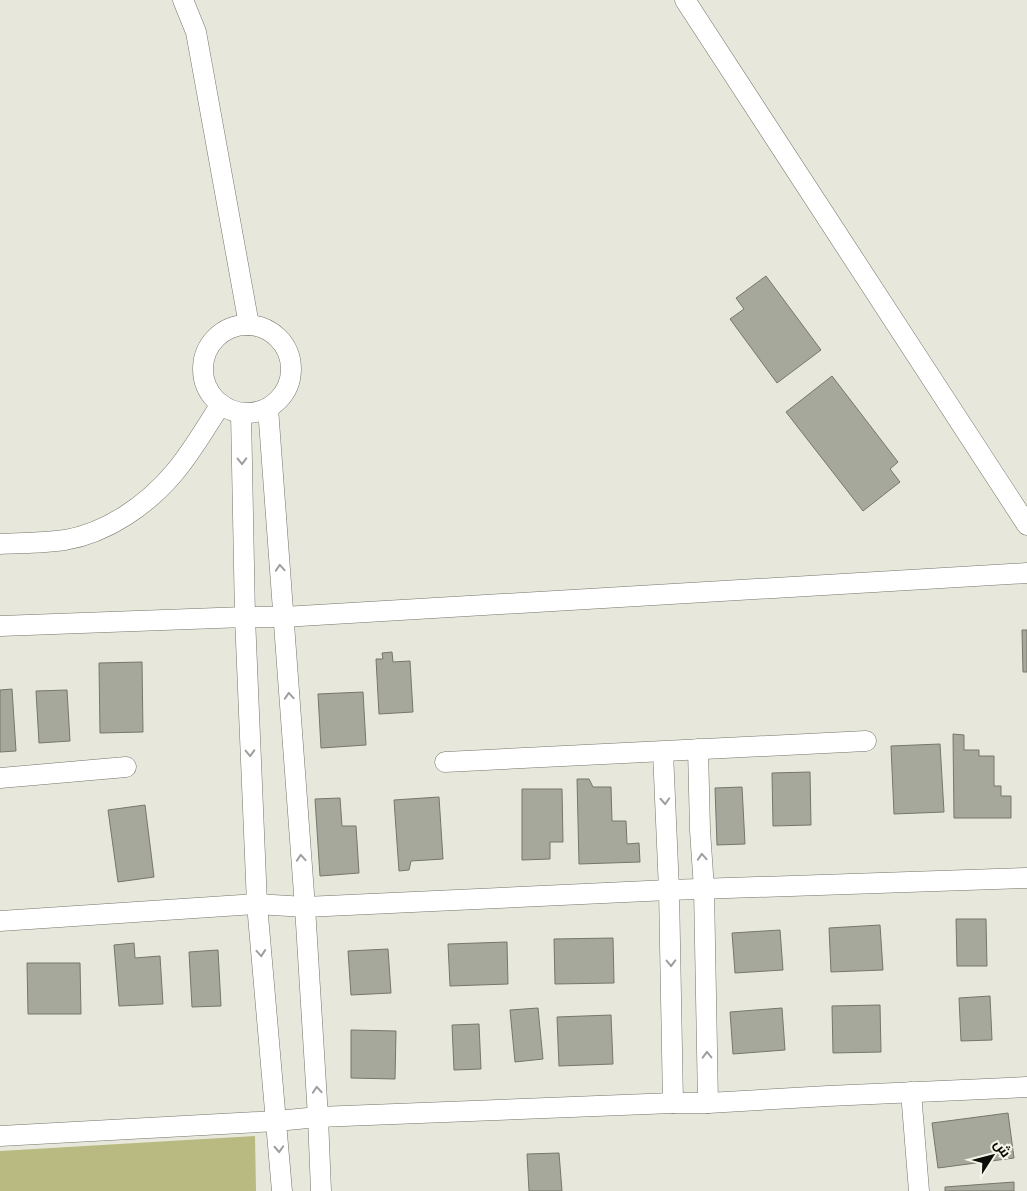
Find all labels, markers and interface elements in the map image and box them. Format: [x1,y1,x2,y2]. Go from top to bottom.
one-way arrow [237,458,247,466]
one-way arrow [275,564,286,572]
one-way arrow [284,692,295,700]
one-way arrow [245,749,256,757]
one-way arrow [660,797,671,805]
one-way arrow [696,853,707,861]
one-way arrow [296,854,307,862]
one-way arrow [256,949,267,957]
one-way arrow [665,959,676,967]
one-way arrow [702,1050,712,1058]
one-way arrow [311,1086,322,1094]
north arrow [967,1131,1017,1181]
text: ش [990,1136,1014,1161]
one-way arrow [273,1146,284,1154]

